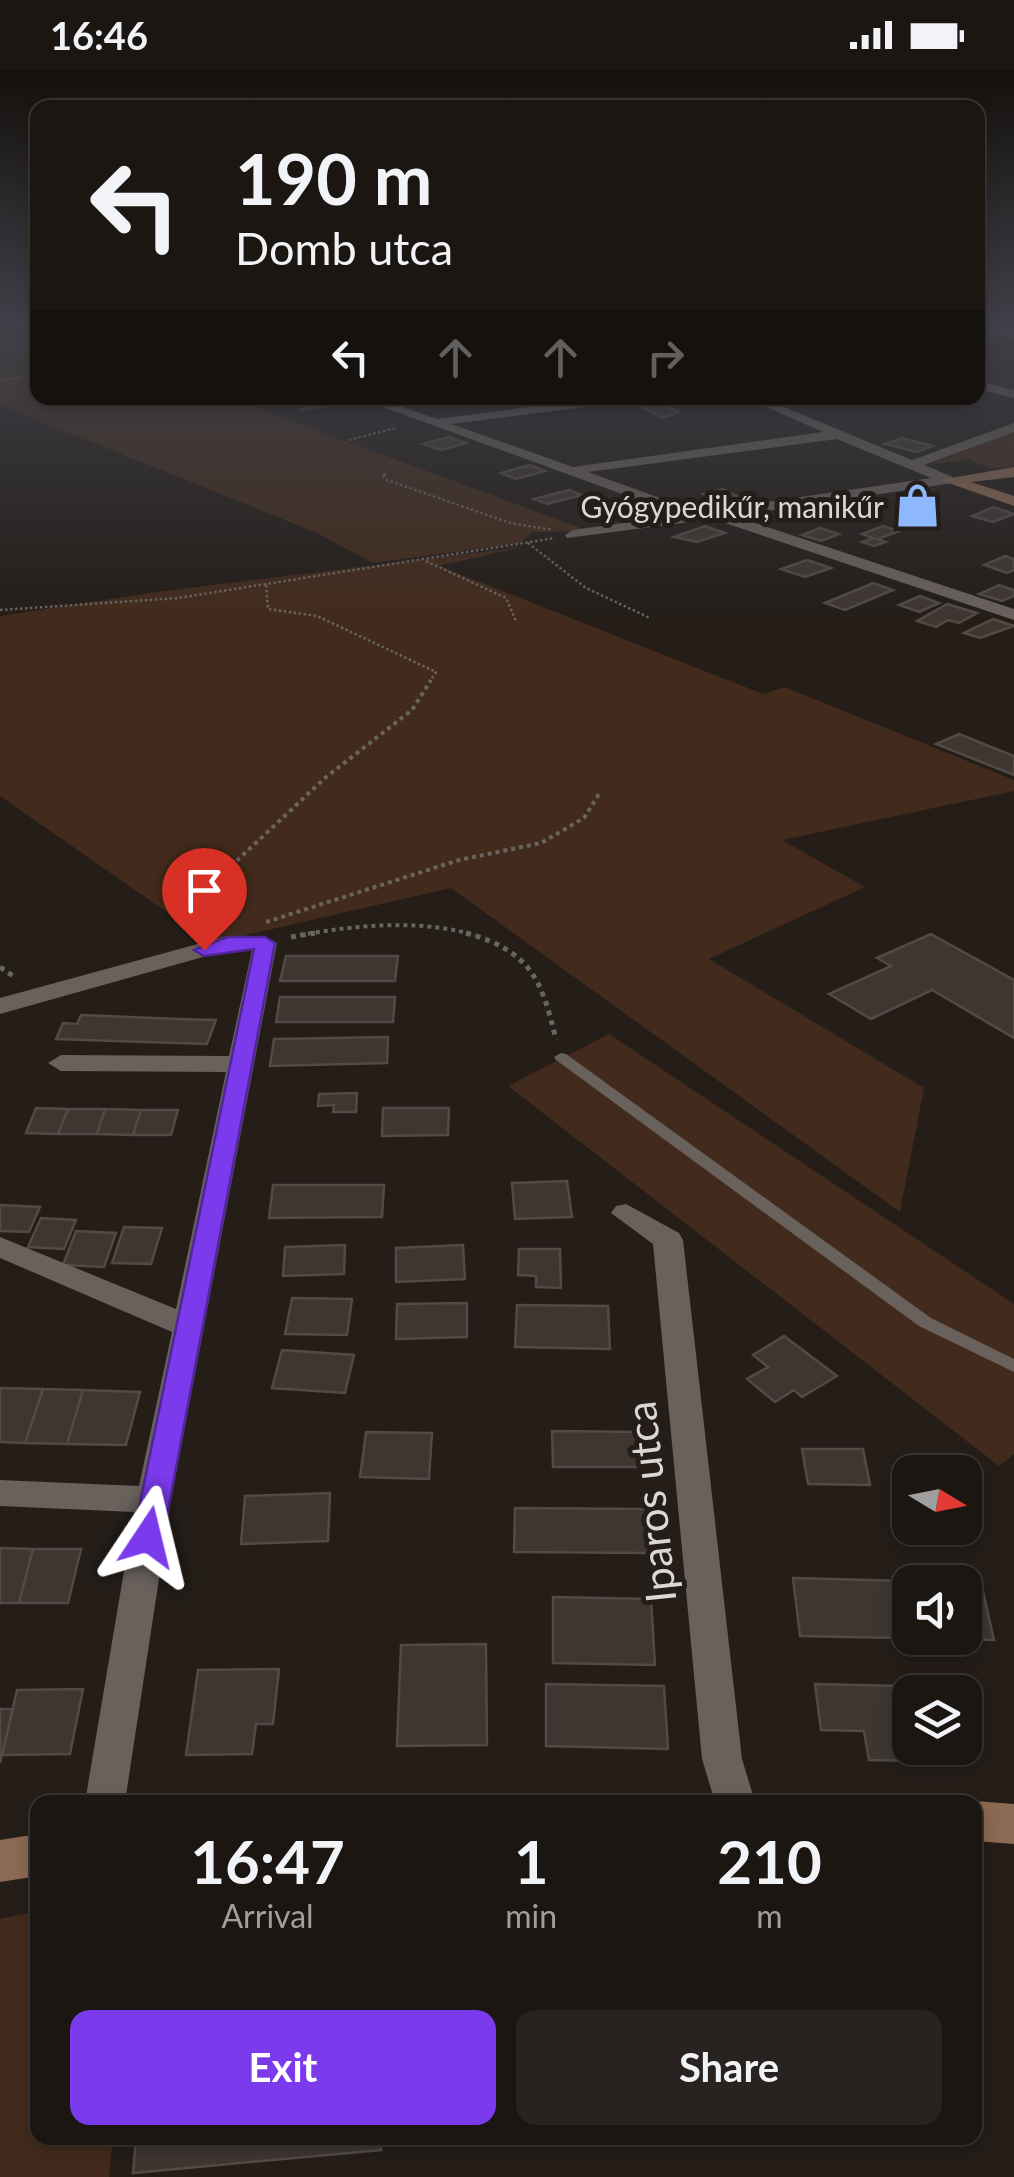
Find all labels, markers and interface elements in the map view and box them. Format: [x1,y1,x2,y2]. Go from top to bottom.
text: 16:46 [50,12,148,58]
text: 190 m [235,136,432,220]
icon: left [70,140,200,270]
text: Domb utca [235,221,453,275]
icon: left [323,330,378,385]
icon: ahead [428,330,483,385]
icon: ahead [533,330,588,385]
icon: right [638,330,693,385]
shop icon: Gyógypedikűr, manikűr [893,482,941,530]
place label: Gyógypedikűr, manikűr [580,488,884,524]
pin [162,848,247,951]
icon: arrive [177,863,232,918]
street label: Iparos utca [615,1399,685,1605]
north arrow [892,1455,982,1545]
map controls [892,1455,982,1765]
position arrow [96,1485,200,1589]
button: sound [892,1565,982,1655]
button: layers [892,1675,982,1765]
text: 16:47 [190,1825,345,1897]
text: 1 [514,1825,549,1897]
text: 210 [717,1825,822,1897]
text: Arrival [221,1896,314,1935]
text: min [505,1896,557,1935]
text: m [756,1896,783,1935]
button: Exit [70,2010,496,2125]
button: Share [516,2010,942,2125]

